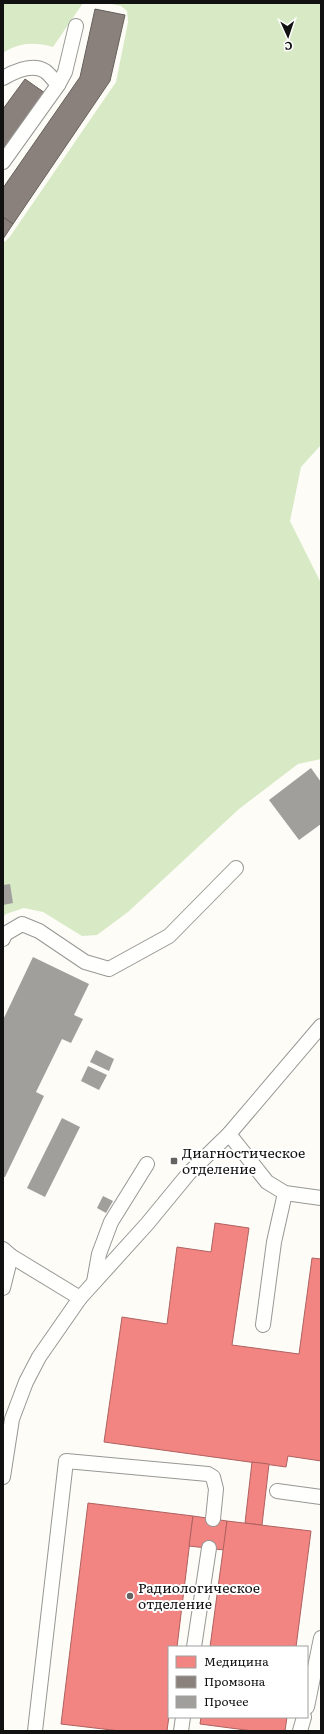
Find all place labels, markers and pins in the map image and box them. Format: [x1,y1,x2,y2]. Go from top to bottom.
place label: Диагностическое отделение [182,1142,305,1178]
marker: Диагностическое отделение [169,1156,179,1166]
place label: Радиологическое отделение [138,1577,260,1613]
marker: Радиологическое отделение [125,1591,135,1601]

